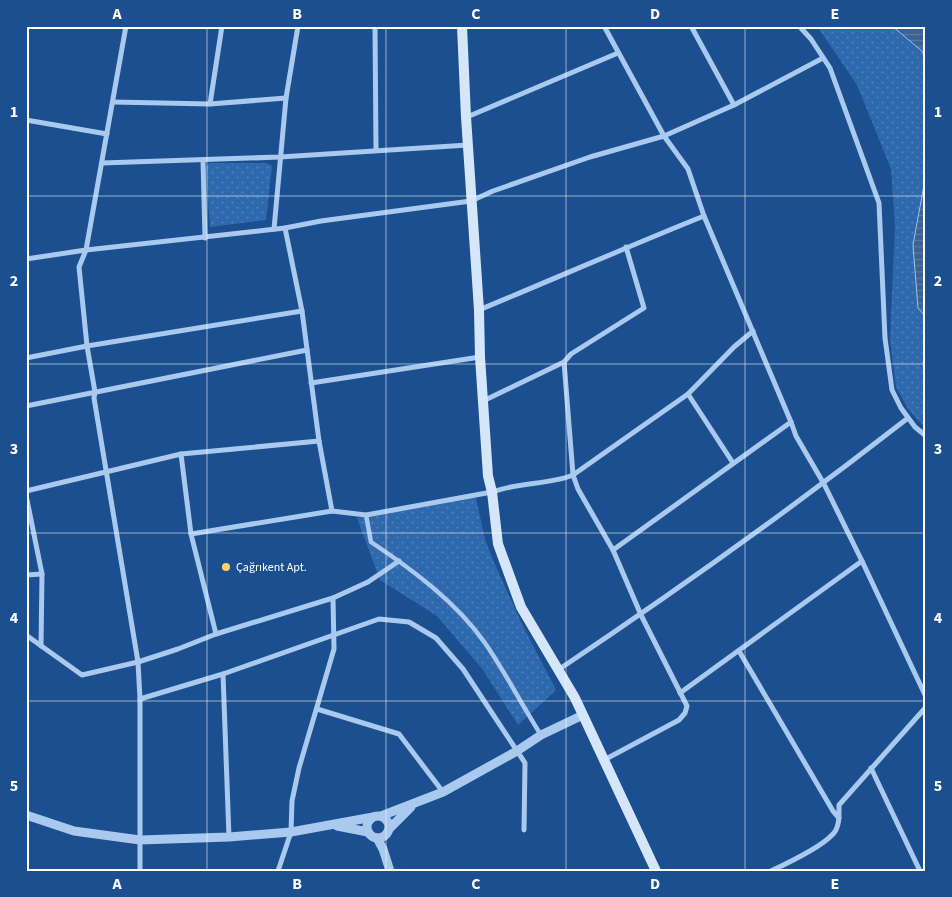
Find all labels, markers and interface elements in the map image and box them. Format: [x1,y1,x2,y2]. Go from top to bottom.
text: A [111,3,122,25]
text: B [292,3,302,25]
text: C [471,3,481,25]
text: D [650,3,660,25]
text: E [831,3,839,25]
text: 1 [10,101,18,123]
text: 1 [934,101,942,123]
text: 2 [10,270,18,292]
text: 2 [934,270,942,292]
text: 3 [10,438,18,460]
text: 3 [934,438,942,460]
place label: Çağrıkent Apt. [236,559,307,576]
marker: Çağrıkent Apt. [220,561,232,573]
text: 4 [10,607,19,629]
text: 4 [934,607,943,629]
text: 5 [10,775,18,797]
text: 5 [934,775,942,797]
text: A [111,873,122,895]
text: B [292,873,302,895]
text: C [471,873,481,895]
text: D [650,873,660,895]
text: E [831,873,839,895]

